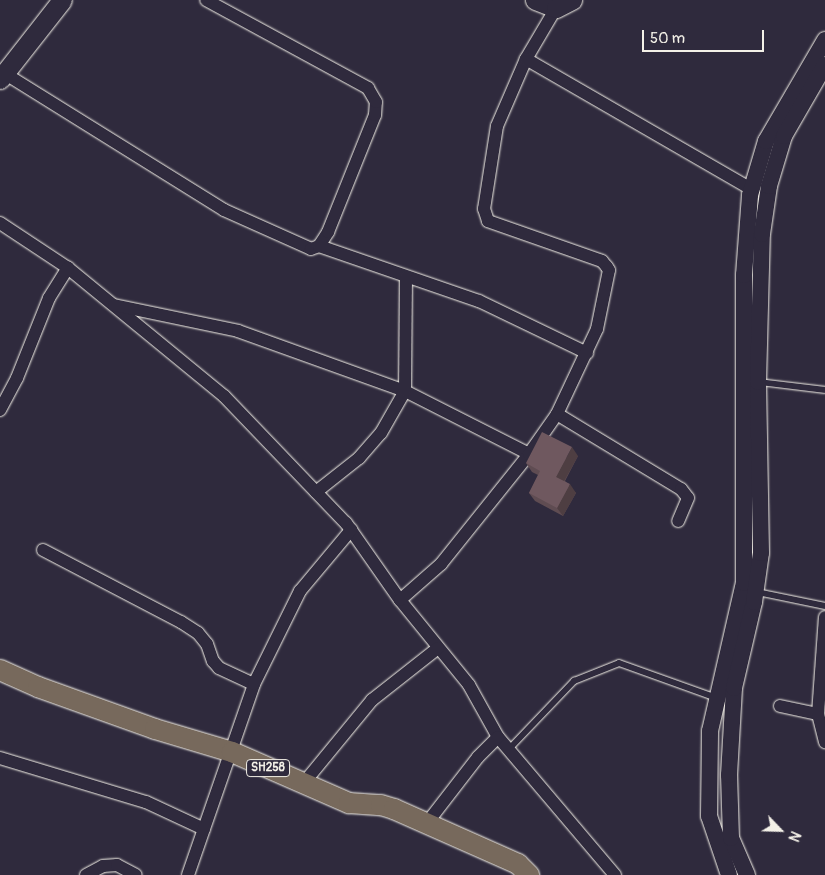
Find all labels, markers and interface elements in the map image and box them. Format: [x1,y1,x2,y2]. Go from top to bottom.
scale bar [645,20,768,52]
text: 50 m [650,29,685,48]
road number: SH258 [246,758,290,778]
north arrow [755,805,805,855]
text: N [784,829,804,844]

